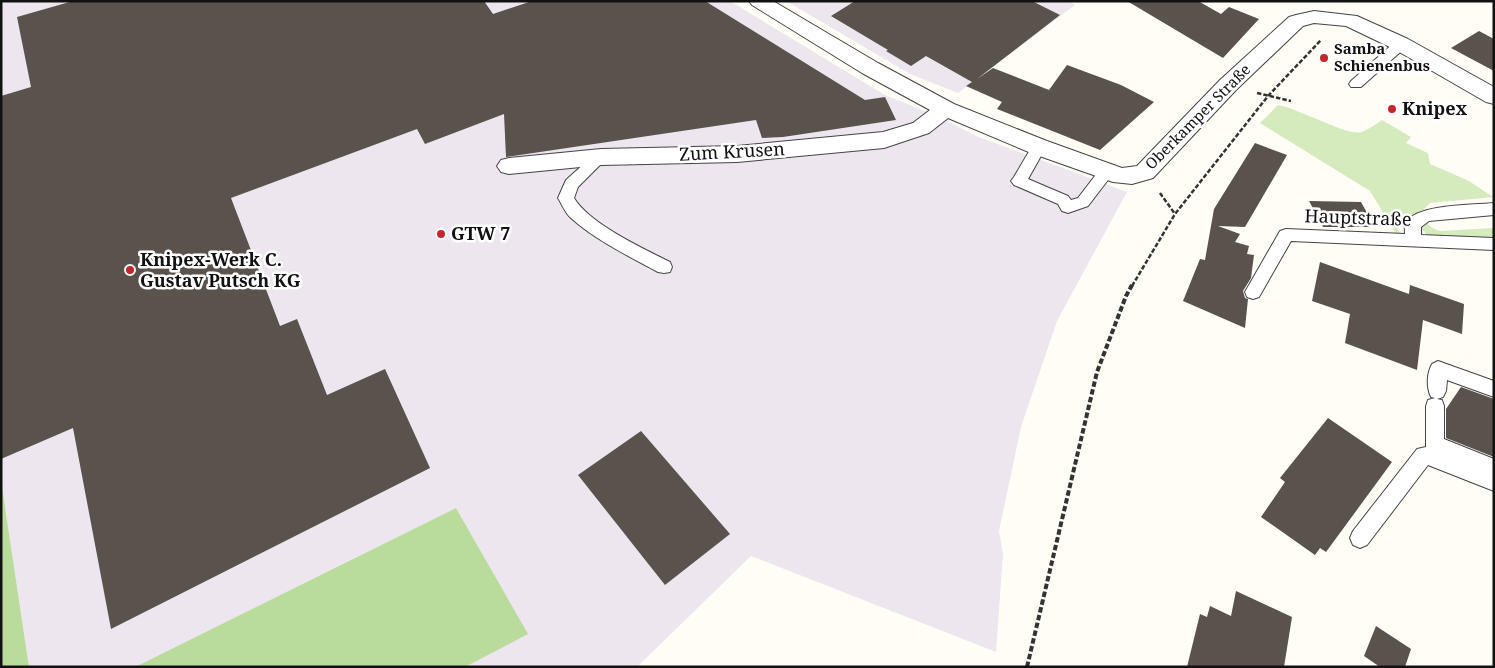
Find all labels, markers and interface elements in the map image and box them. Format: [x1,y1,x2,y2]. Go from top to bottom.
place label: Samba Schienenbus [1334,38,1430,75]
marker: Samba Schienenbus [1318,52,1330,64]
street label: Oberkamper Straße [1140,59,1254,173]
place label: Knipex [1402,96,1467,120]
marker: Knipex [1386,103,1398,115]
street label: Zum Krusen [679,136,786,166]
street label: Hauptstraße [1304,203,1412,231]
place label: GTW 7 [451,221,510,245]
marker: GTW 7 [435,228,447,240]
place label: Knipex-Werk C. Gustav Putsch KG [140,247,301,292]
marker: Knipex-Werk C. Gustav Putsch KG [124,264,136,276]

